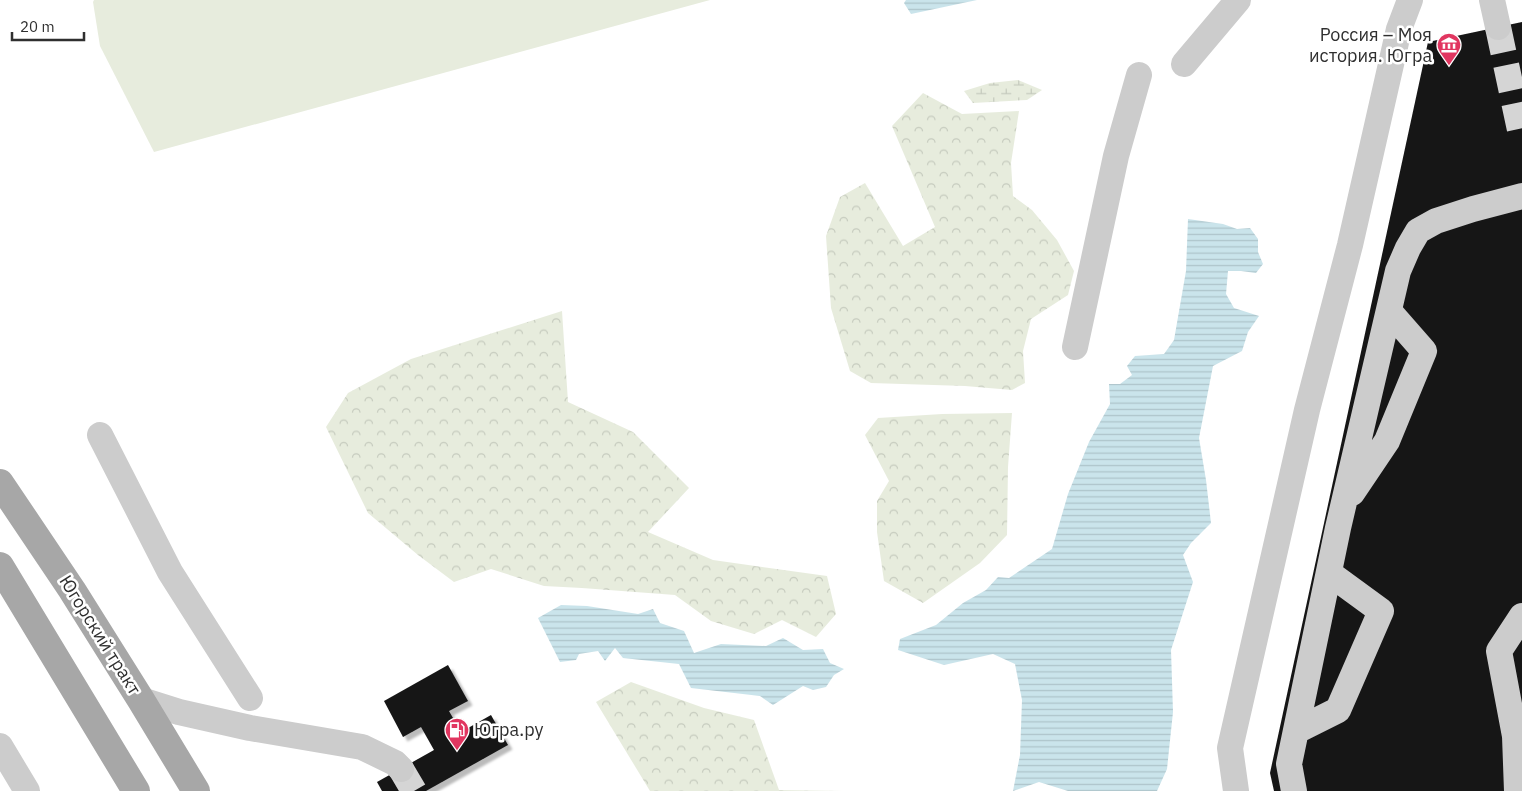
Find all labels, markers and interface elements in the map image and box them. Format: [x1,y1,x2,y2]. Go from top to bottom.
scale bar [12,10,85,42]
text: 20 m [20,17,55,36]
place label: Россия – Моя история. Югра [1309,23,1432,67]
museum icon: Россия – Моя история. Югра [1436,32,1462,66]
street label: Югорский тракт [54,571,147,699]
fuel station icon: Югра.ру [444,717,470,751]
place label: Югра.ру [474,718,544,741]

